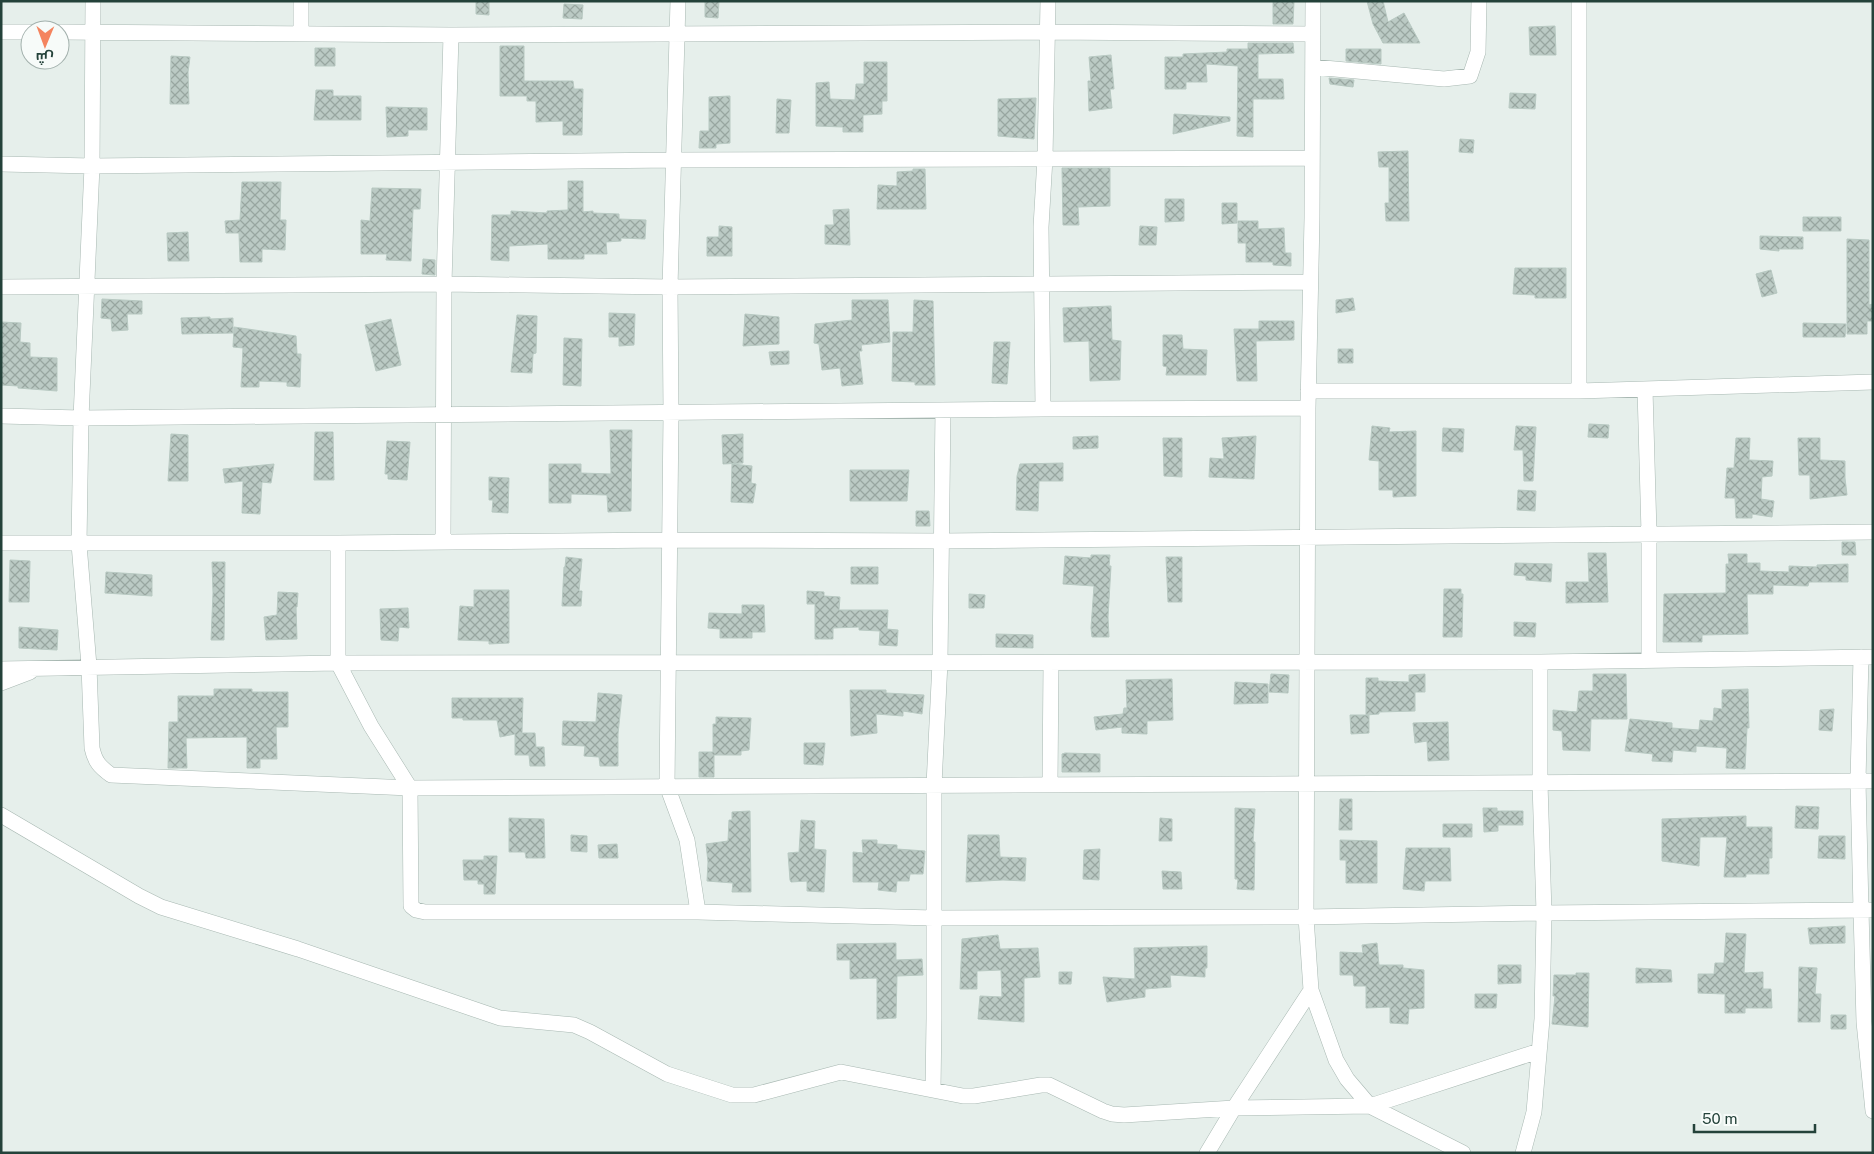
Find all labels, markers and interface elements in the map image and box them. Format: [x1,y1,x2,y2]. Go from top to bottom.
north arrow [20,20,70,70]
text: ش [36,49,54,66]
scale bar [1694,1102,1815,1134]
text: 50 m [1702,1110,1737,1127]

